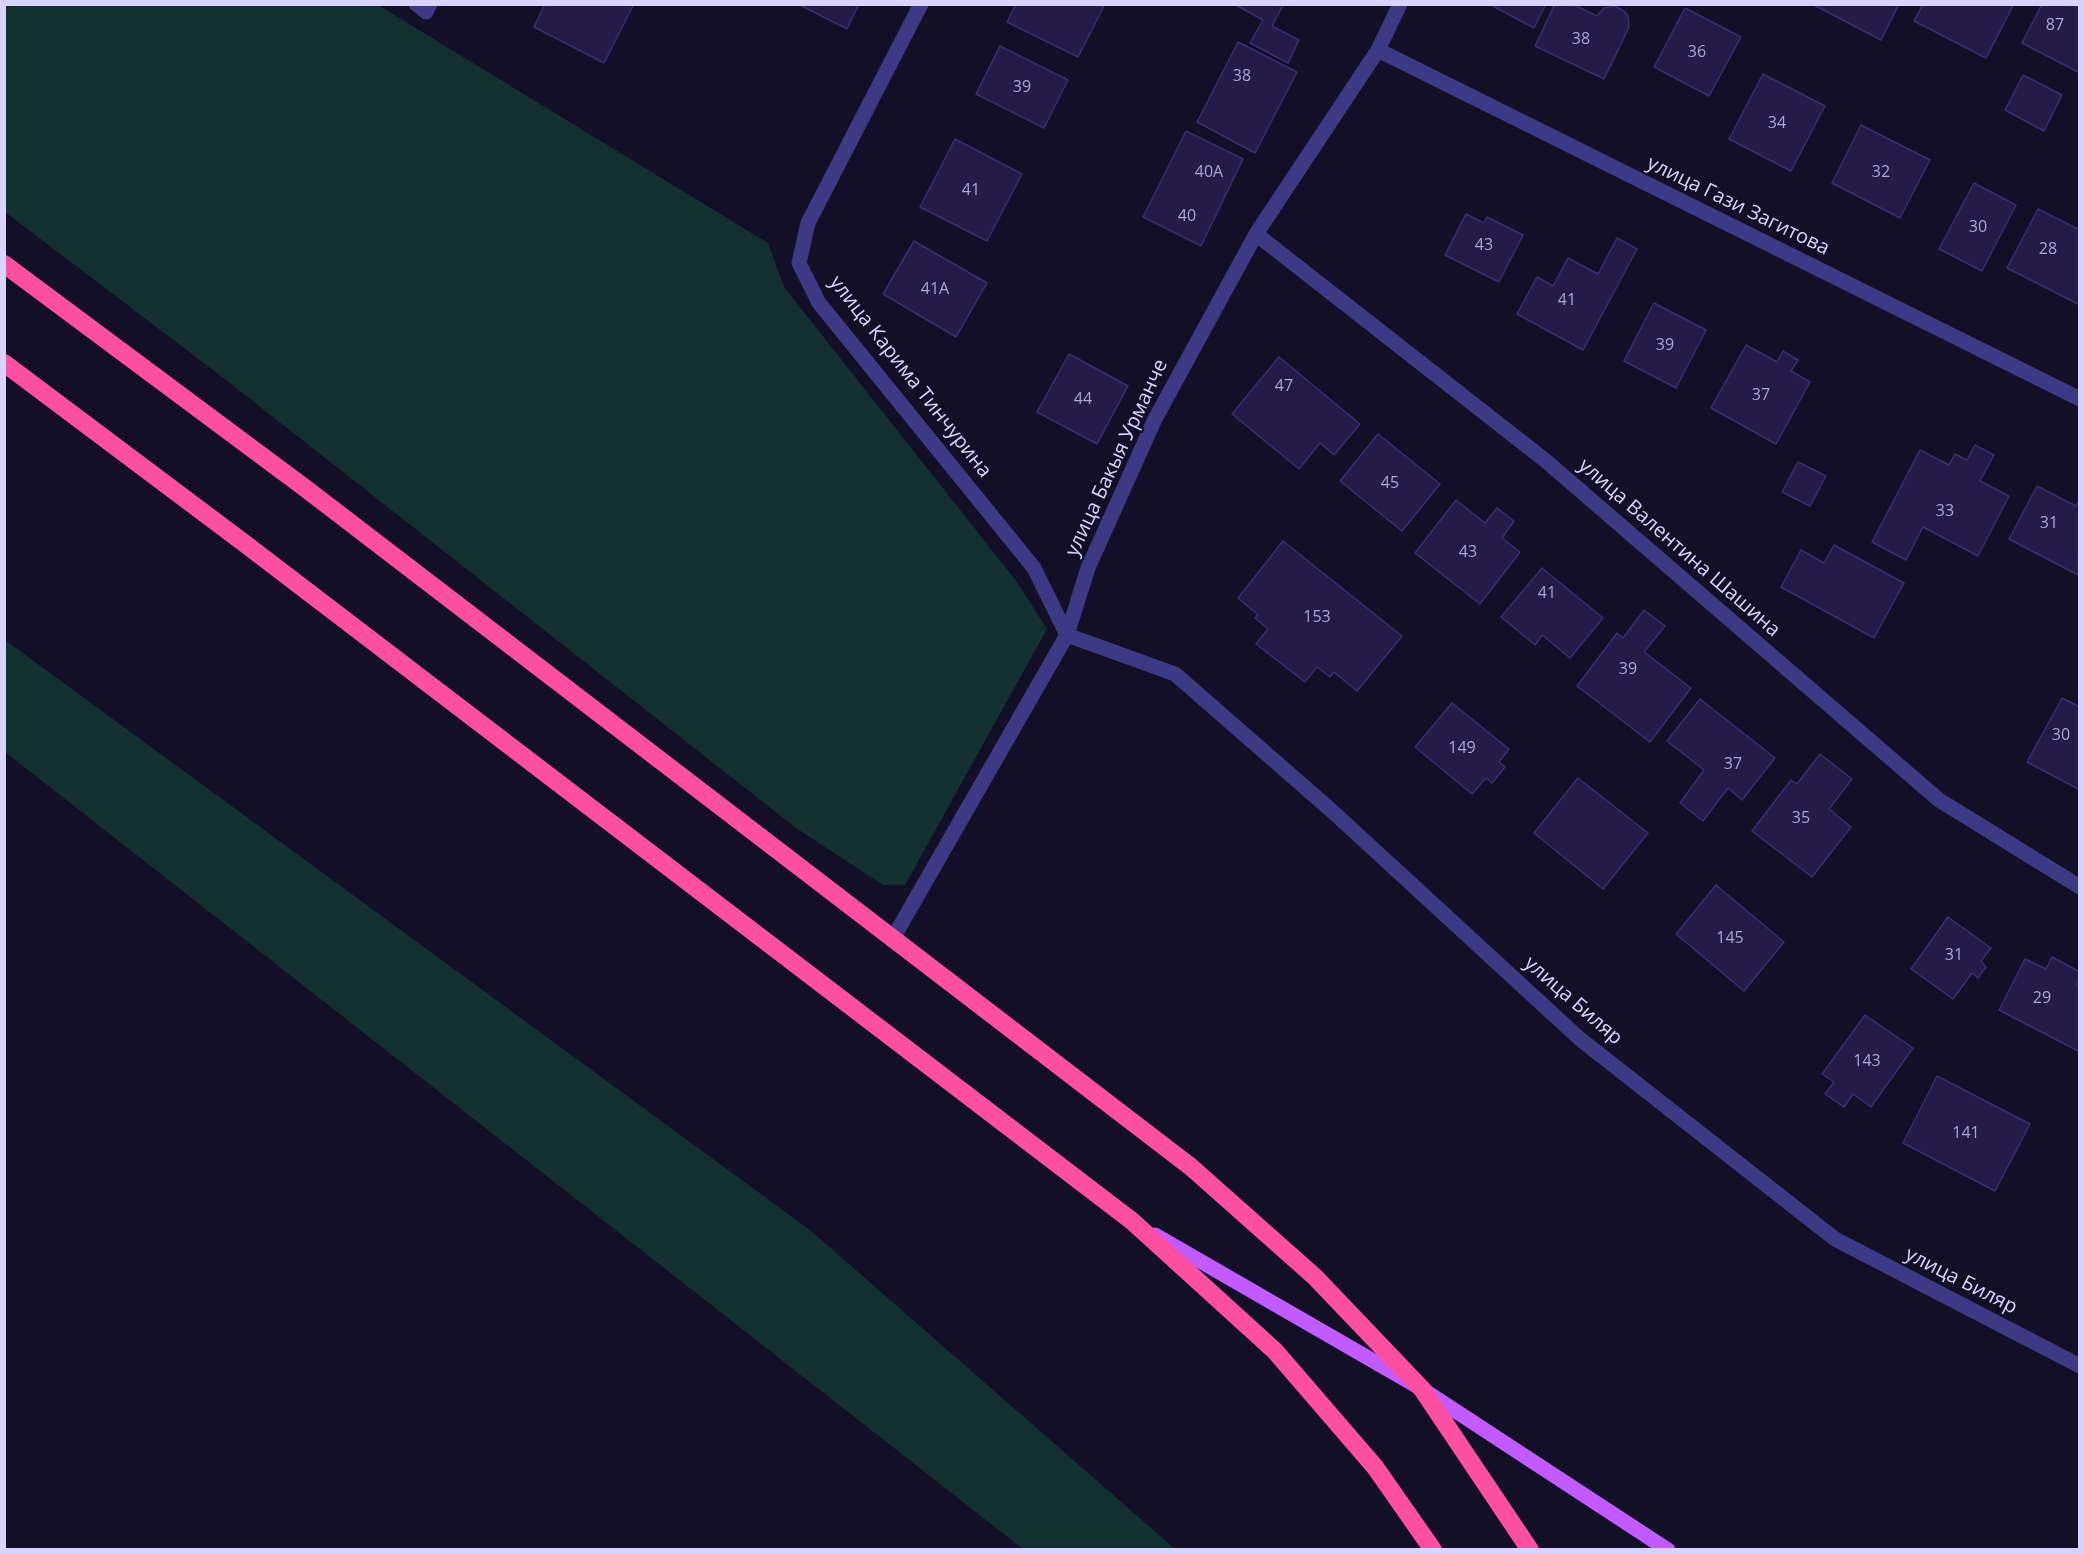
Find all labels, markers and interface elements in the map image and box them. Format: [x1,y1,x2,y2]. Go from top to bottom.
house number: 87 [2046,15,2064,35]
house number: 38 [1572,29,1590,49]
house number: 36 [1688,42,1706,62]
house number: 38 [1233,66,1251,86]
house number: 39 [1013,77,1031,97]
house number: 34 [1768,113,1786,133]
street label: улица Гази Загитова [1643,151,1833,261]
house number: 40А [1195,162,1223,182]
house number: 32 [1872,162,1890,182]
house number: 41 [962,180,980,200]
house number: 40 [1178,206,1196,226]
house number: 30 [1969,217,1987,237]
house number: 43 [1475,235,1493,255]
house number: 28 [2039,239,2057,259]
street label: улица Карима Тинчурина [824,271,996,483]
house number: 41А [921,279,949,299]
house number: 41 [1558,290,1576,310]
house number: 39 [1656,335,1674,355]
street label: улица Бакыя Урманче [1061,356,1173,560]
house number: 47 [1275,376,1293,396]
house number: 37 [1752,385,1770,405]
house number: 44 [1074,389,1092,409]
street label: улица Валентина Шашина [1573,454,1785,642]
house number: 45 [1381,473,1399,493]
house number: 33 [1936,501,1954,521]
house number: 31 [2040,513,2058,533]
house number: 43 [1459,542,1477,562]
house number: 41 [1538,583,1556,603]
house number: 153 [1303,607,1331,627]
house number: 39 [1619,659,1637,679]
house number: 30 [2052,725,2070,745]
house number: 149 [1448,738,1476,758]
house number: 37 [1724,754,1742,774]
house number: 35 [1792,808,1810,828]
house number: 145 [1716,928,1744,948]
house number: 31 [1945,945,1963,965]
street label: улица Биляр [1519,952,1627,1050]
house number: 29 [2033,988,2051,1008]
house number: 143 [1853,1051,1881,1071]
house number: 141 [1952,1123,1980,1143]
street label: улица Биляр [1901,1242,2021,1320]

